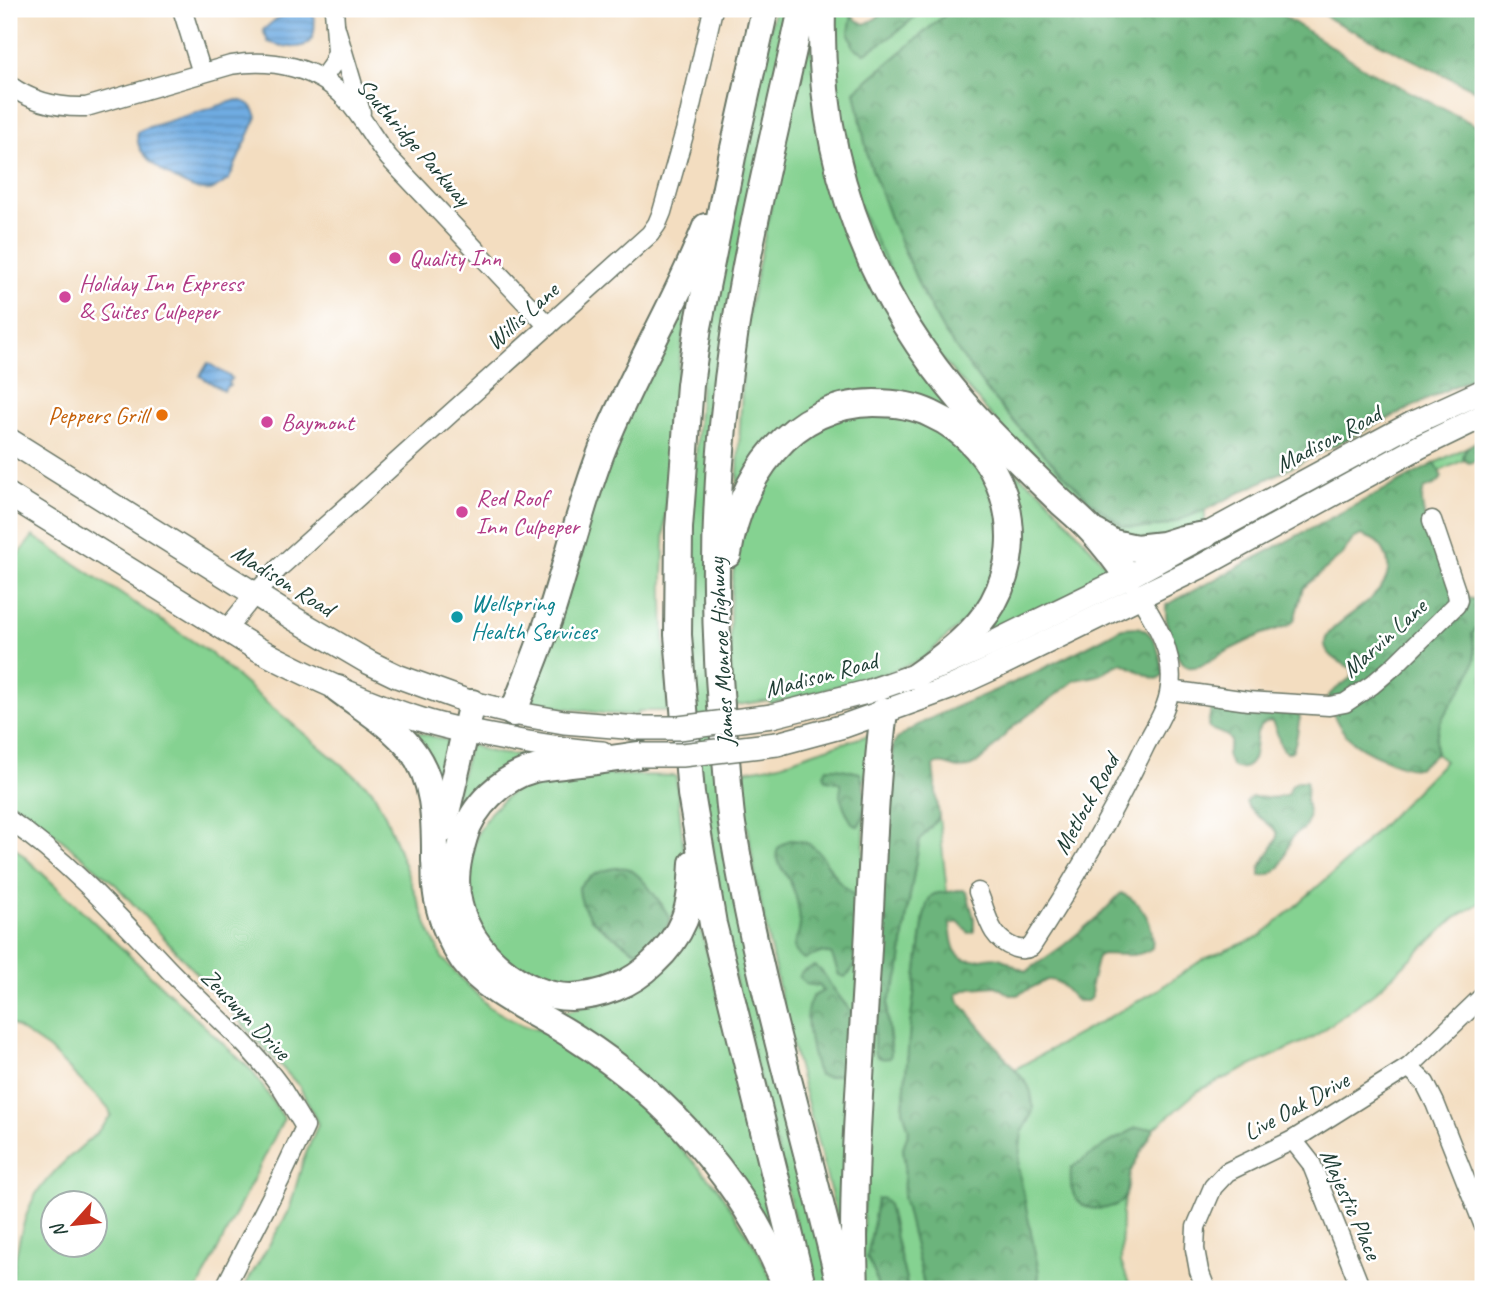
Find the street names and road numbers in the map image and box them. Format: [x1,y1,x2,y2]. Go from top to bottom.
street label: Southridge Parkway [350,72,479,213]
street label: Willis Lane [479,274,566,357]
street label: Madison Road [1270,397,1389,479]
street label: Madison Road [226,537,343,625]
street label: James Monroe Highway [701,555,741,748]
street label: Marvin Lane [1335,591,1434,684]
street label: Madison Road [762,645,884,704]
street label: Metlock Road [1046,745,1128,859]
street label: Zeuswyn Drive [195,962,299,1068]
street label: Live Oak Drive [1238,1064,1356,1147]
street label: Majestic Place [1313,1144,1390,1266]

